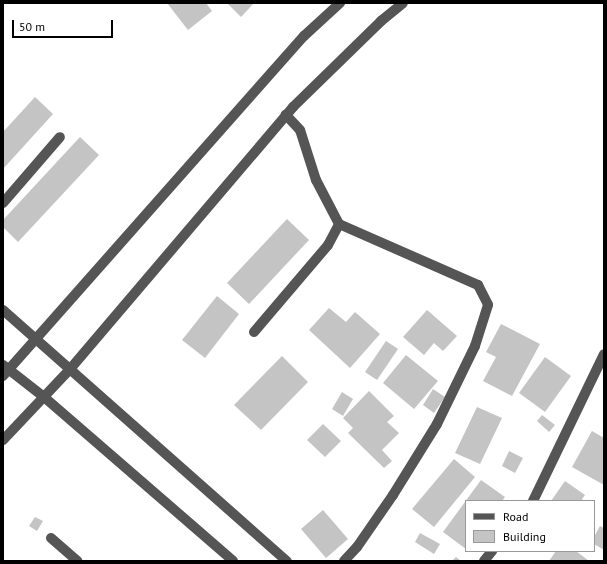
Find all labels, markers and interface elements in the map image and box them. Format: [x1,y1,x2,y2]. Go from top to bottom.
scale bar [14,12,115,38]
text: 50 m [19,19,45,34]
legend [465,500,595,552]
text: Road [503,509,528,524]
text: Building [503,529,546,544]

